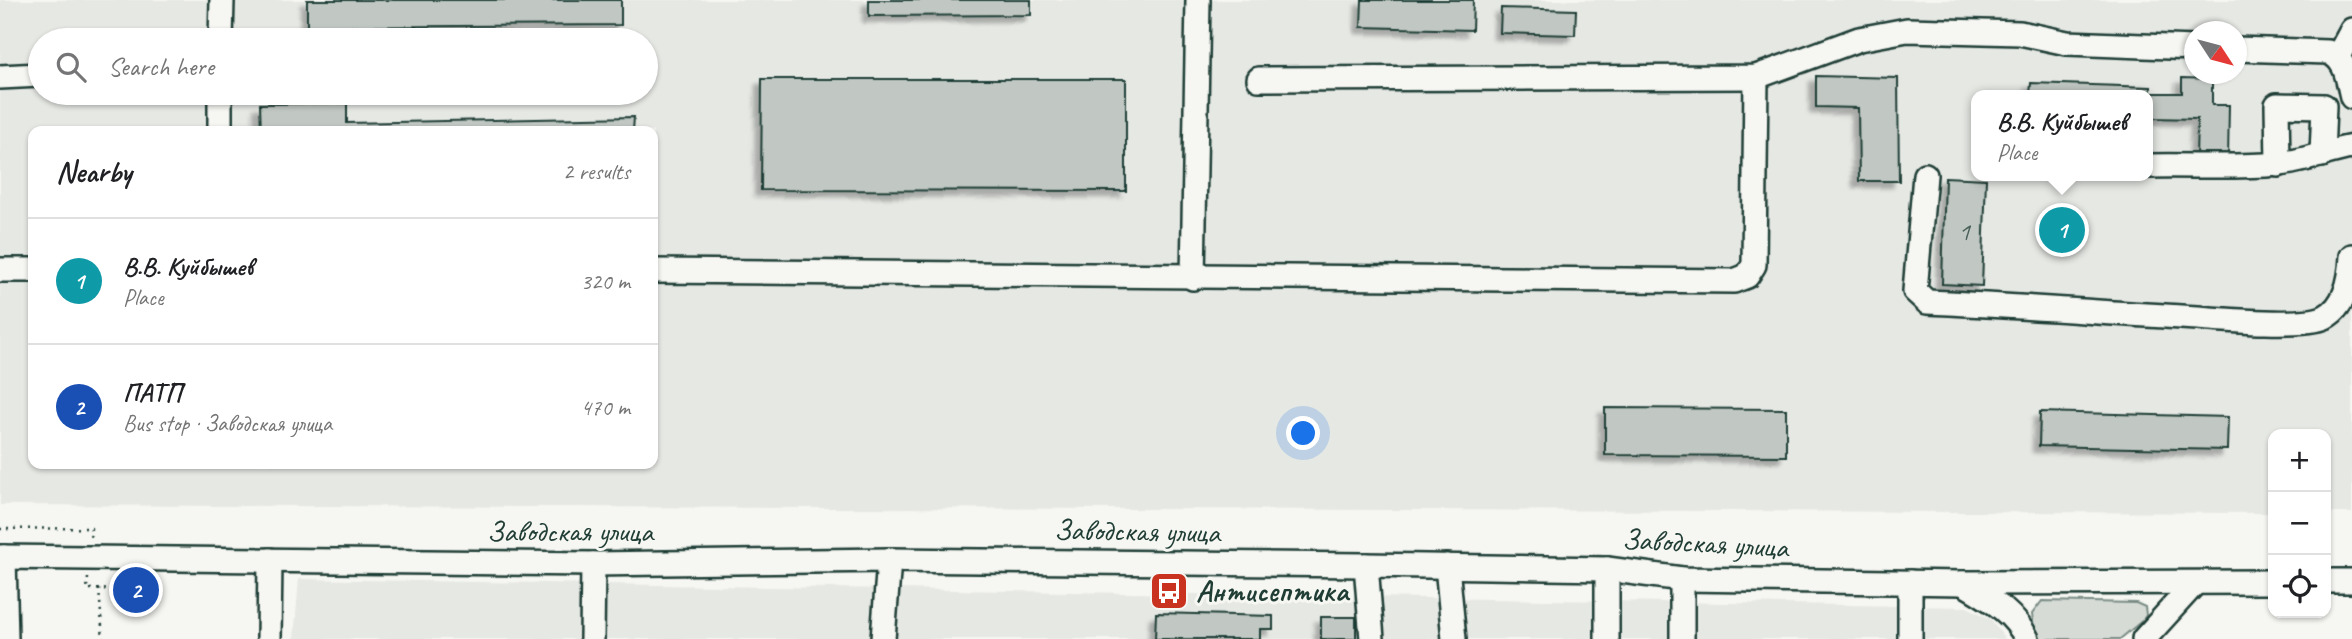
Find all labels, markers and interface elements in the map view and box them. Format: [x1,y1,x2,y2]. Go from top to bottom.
north arrow [2184,21,2247,84]
search box [28,28,658,105]
icon: search [52,48,90,86]
text: Search here [108,50,214,83]
popup [1971,90,2153,181]
text: В.В. Куйбышев [1997,105,2127,138]
text: Place [1997,138,2037,167]
text: Nearby [56,153,132,191]
text: 2 results [563,157,630,186]
pin: 1 [2039,204,2085,256]
house number: 1 [1958,215,1971,248]
text: В.В. Куйбышев [123,250,253,283]
text: 1 [74,267,84,296]
text: 320 m [581,267,630,296]
text: Place [123,283,163,312]
text: ПАТП [123,376,182,409]
text: 2 [74,393,84,422]
text: 470 m [581,393,630,422]
text: Bus stop · Заводская улица [123,409,332,438]
your location [1286,416,1320,450]
map controls [2268,429,2331,618]
button: + [2268,429,2331,492]
button: − [2268,492,2331,555]
street label: Заводская улица [1054,511,1222,551]
street label: Заводская улица [487,512,655,550]
street label: Заводская улица [1621,520,1791,566]
button: locate [2268,555,2331,618]
pin: 2 [113,564,159,616]
bus stop icon: Антисептика [1148,570,1190,612]
place label: Антисептика [1196,572,1351,610]

